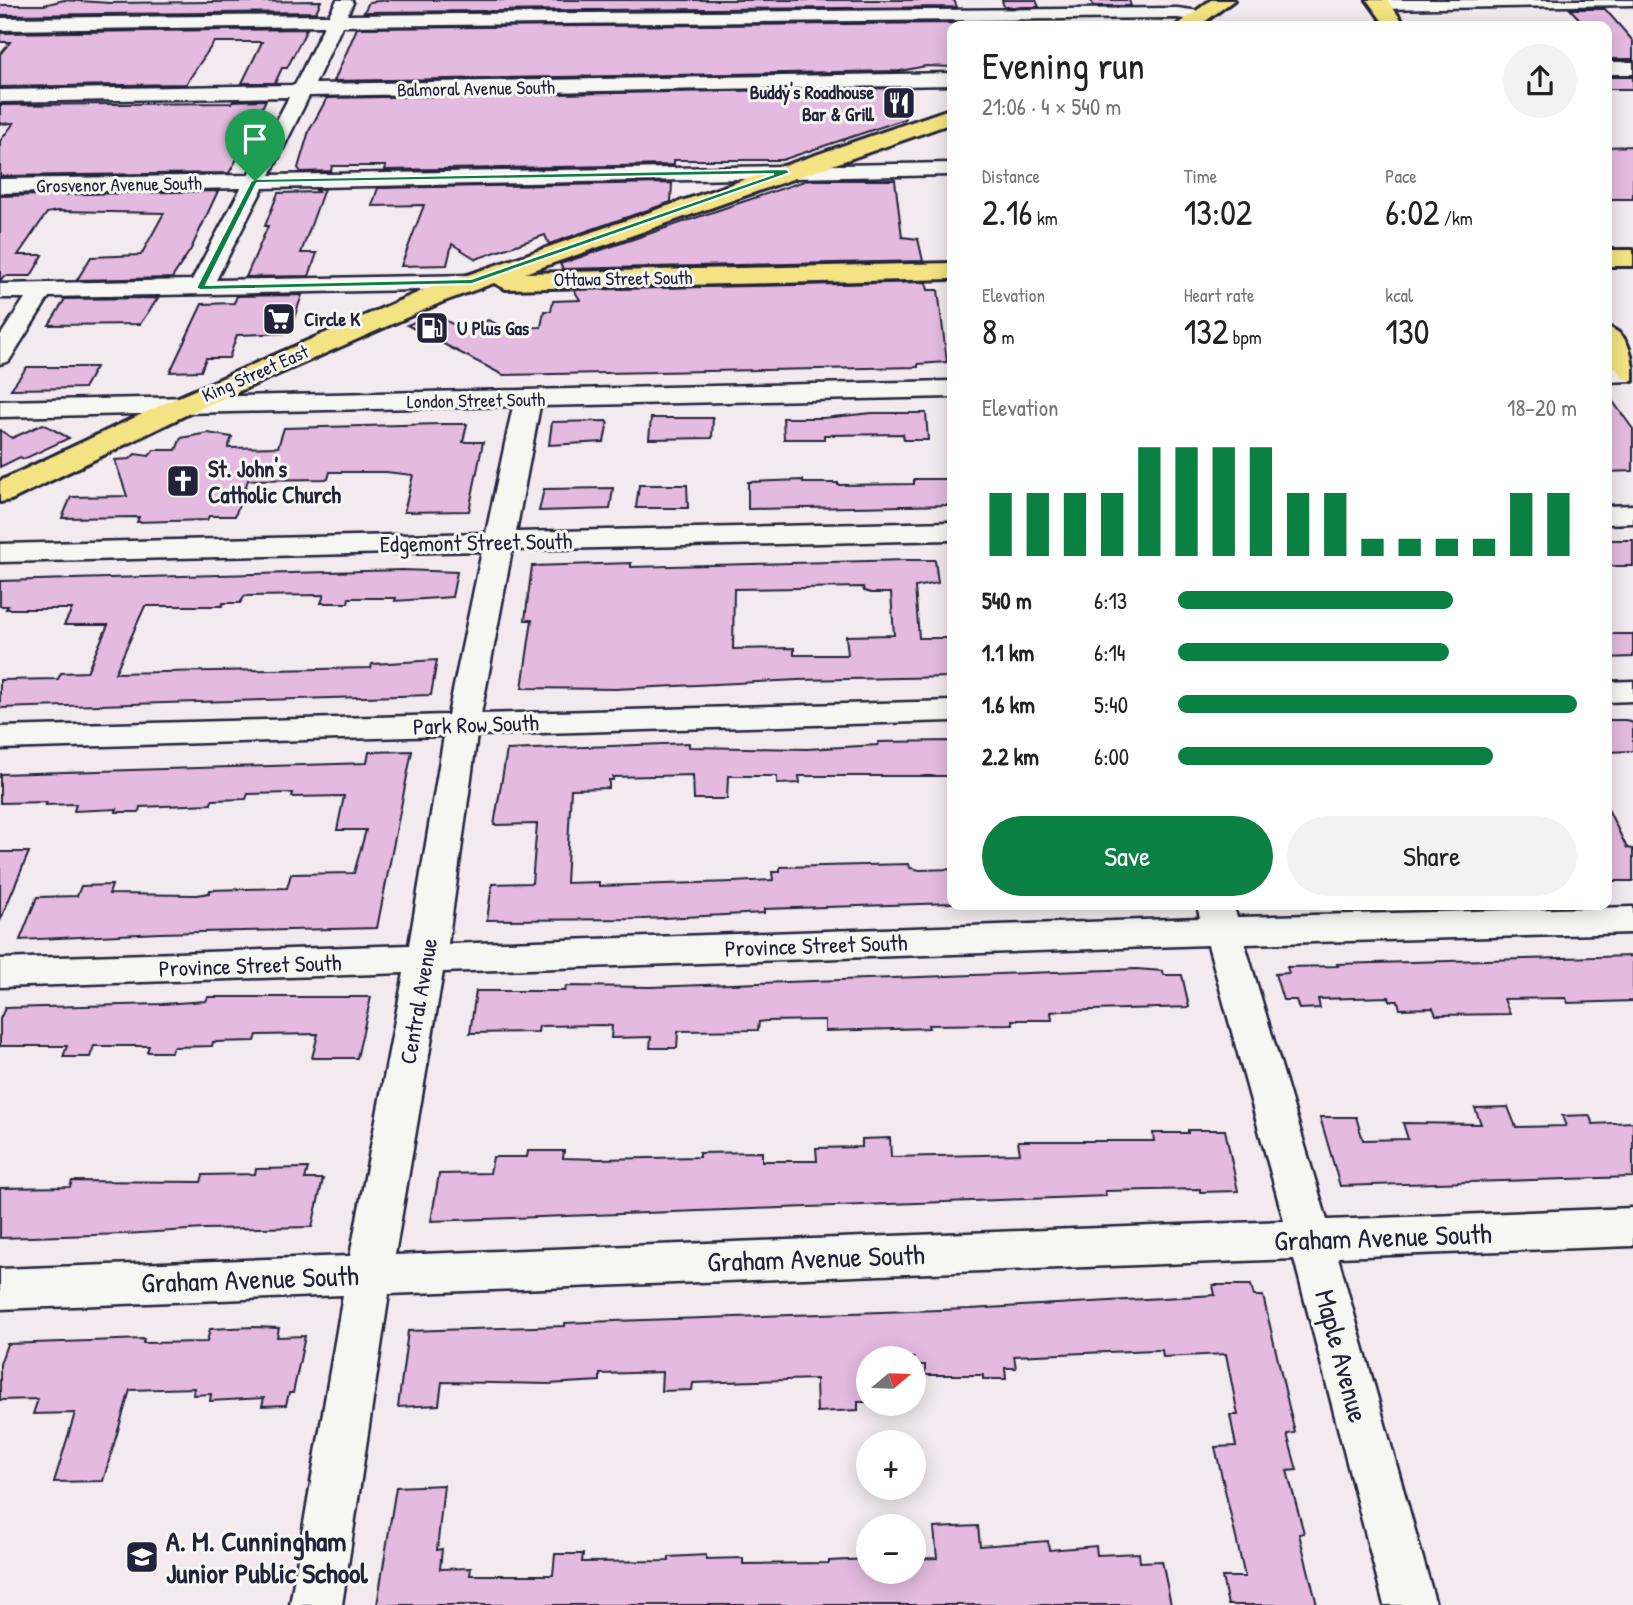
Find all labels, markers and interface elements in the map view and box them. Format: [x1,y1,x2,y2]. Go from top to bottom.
text: Evening run [982,39,1145,91]
button: share [1503,44,1577,118]
street label: Balmoral Avenue South [397,74,555,102]
place label: Buddy's Roadhouse Bar & Grill [750,79,875,127]
restaurant icon: Buddy's Roadhouse Bar & Grill [880,84,918,122]
text: 21:06 · 4 × 540 m [982,91,1121,122]
pin [225,109,285,181]
icon: arrive [236,120,274,158]
text: Distance [982,163,1040,189]
text: Time [1184,163,1217,189]
text: Pace [1385,163,1417,189]
street label: Grosvenor Avenue South [36,170,202,198]
text: 2.16 [982,189,1033,236]
text: 13:02 [1184,189,1252,236]
text: 6:02 [1385,189,1439,236]
text: km [1033,205,1058,231]
text: /km [1439,205,1473,231]
street label: Ottawa Street South [553,264,693,292]
text: Elevation [982,282,1045,308]
text: Heart rate [1184,282,1255,308]
text: kcal [1385,282,1413,308]
supermarket icon: Circle K [260,300,298,338]
place label: Circle K [304,306,360,332]
text: 8 [982,308,997,355]
text: 132 [1184,308,1228,355]
text: 130 [1385,308,1429,355]
fuel station icon: U Plus Gas [413,309,451,347]
place label: U Plus Gas [457,315,530,341]
text: m [997,324,1014,350]
text: bpm [1228,324,1262,350]
street label: King Street East [198,338,313,408]
street label: London Street South [407,386,545,414]
text: Elevation [982,392,1058,423]
text: 18–20 m [1507,392,1577,423]
place label: St. John's Catholic Church [208,453,341,510]
church icon: St. John's Catholic Church [164,462,202,500]
street label: Edgemont Street South [380,525,573,559]
text: 540 m [982,585,1032,616]
text: 6:13 [1094,585,1127,616]
text: 1.1 km [982,637,1034,668]
text: 6:14 [1094,637,1126,668]
text: 1.6 km [982,689,1035,720]
text: 5:40 [1094,689,1128,720]
street label: Park Row South [412,706,540,742]
text: 2.2 km [982,741,1039,772]
text: 6:00 [1094,741,1129,772]
button: Save [982,816,1273,896]
button: Share [1287,816,1577,896]
street label: Province Street South [724,926,908,964]
street label: Central Avenue [392,935,444,1067]
street label: Province Street South [158,946,342,984]
street label: Graham Avenue South [1274,1214,1493,1260]
street label: Graham Avenue South [707,1235,926,1281]
street label: Graham Avenue South [141,1256,360,1302]
street label: Maple Avenue [1306,1286,1378,1426]
north arrow [856,1346,926,1416]
map controls [856,1346,926,1584]
button: + [856,1430,926,1500]
button: − [856,1514,926,1584]
place label: A. M. Cunningham Junior Public School [166,1522,368,1592]
school or university icon: A. M. Cunningham Junior Public School [123,1538,161,1576]

